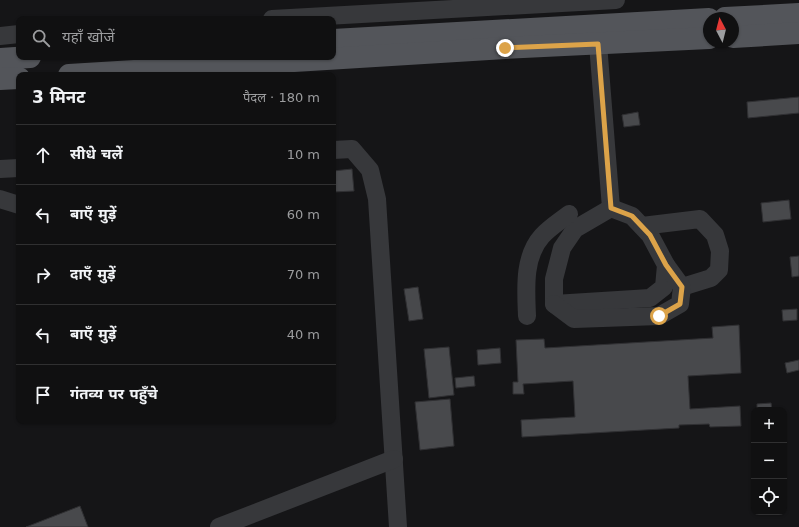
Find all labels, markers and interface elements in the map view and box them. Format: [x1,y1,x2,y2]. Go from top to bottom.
north arrow [703,12,739,48]
search box [16,16,336,60]
icon: search [30,27,52,49]
text: यहाँ खोजें [62,28,115,46]
route end [496,39,514,57]
text: 3 मिनट [32,87,85,107]
text: पैदल · 180 m [243,90,320,105]
icon: ahead [32,144,54,166]
text: सीधे चलें [70,145,123,163]
text: 10 m [287,147,320,162]
icon: left [32,204,54,226]
text: बाएँ मुड़ें [70,205,116,223]
text: 60 m [287,207,320,222]
icon: right [32,264,54,286]
text: दाएँ मुड़ें [70,265,116,283]
text: 70 m [287,267,320,282]
route start [650,307,668,325]
icon: left [32,324,54,346]
text: बाएँ मुड़ें [70,325,116,343]
text: 40 m [287,327,320,342]
icon: arrive [32,384,54,406]
text: गंतव्य पर पहुँचे [70,385,158,403]
map controls [751,407,787,515]
button: + [751,407,787,443]
button: − [751,443,787,479]
button: locate [751,479,787,515]

